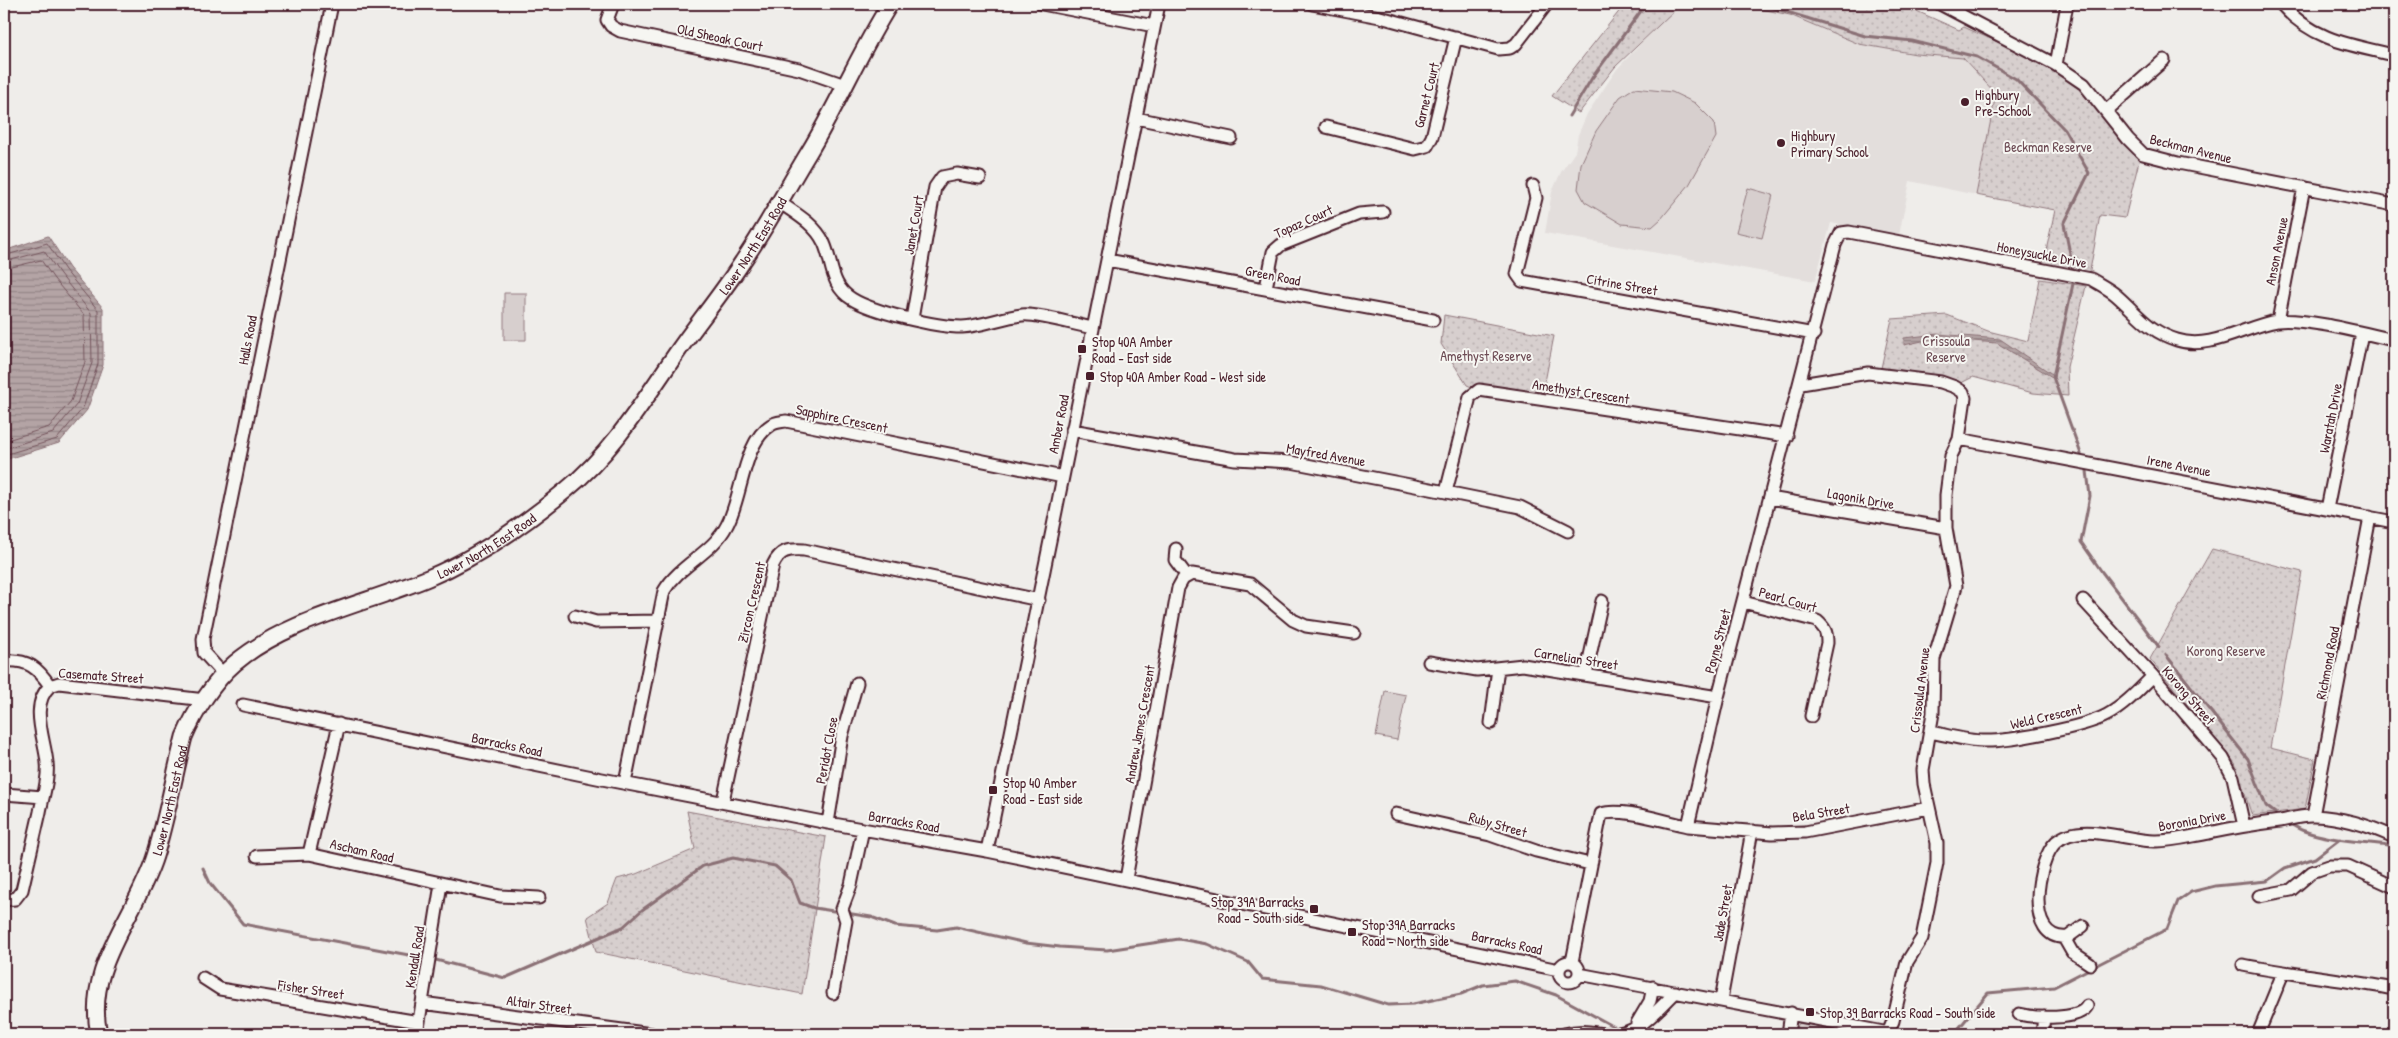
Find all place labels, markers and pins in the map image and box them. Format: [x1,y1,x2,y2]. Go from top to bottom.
place label: Highbury Pre-School [1975,85,2031,120]
marker: Highbury Pre-School [1959,96,1971,108]
place label: Highbury Primary School [1791,126,1869,162]
marker: Highbury Primary School [1775,137,1787,149]
place label: Stop 40A Amber Road - East side [1092,332,1173,367]
marker: Stop 40A Amber Road - East side [1076,343,1088,355]
place label: Stop 40A Amber Road - West side [1100,367,1267,387]
marker: Stop 40A Amber Road - West side [1084,370,1096,382]
place label: Stop 40 Amber Road - East side [1003,773,1083,808]
marker: Stop 40 Amber Road - East side [987,784,999,796]
place label: Stop 39A Barracks Road - South side [1211,892,1304,927]
marker: Stop 39A Barracks Road - South side [1308,903,1320,915]
place label: Stop 39A Barracks Road - North side [1362,915,1455,950]
marker: Stop 39A Barracks Road - North side [1346,926,1358,938]
place label: Stop 39 Barracks Road - South side [1820,1003,1996,1023]
marker: Stop 39 Barracks Road - South side [1804,1006,1816,1018]

